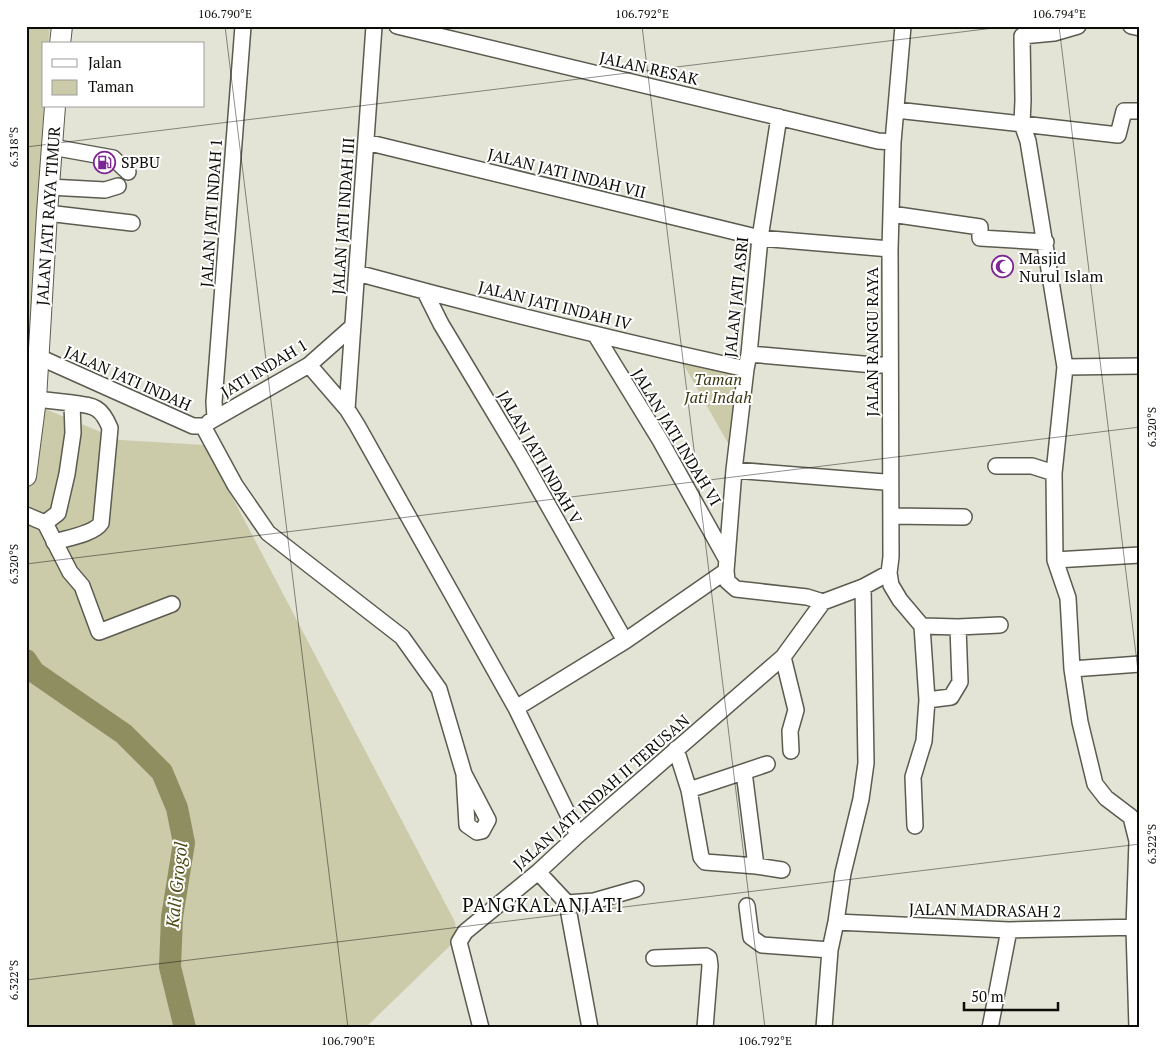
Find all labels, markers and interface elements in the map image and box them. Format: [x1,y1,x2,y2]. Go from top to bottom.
text: 106.790°E [198,6,252,21]
text: 106.792°E [615,6,669,21]
text: 106.794°E [1032,6,1086,21]
legend [42,42,205,108]
street label: JALAN RESAK [597,46,701,90]
text: Jalan [88,52,122,72]
text: Taman [88,76,134,96]
street label: JALAN JATI RAYA TIMUR [31,125,65,306]
text: 6.318°S [6,127,21,167]
street label: JALAN JATI INDAH III [327,137,359,295]
street label: JALAN JATI INDAH 1 [195,138,227,288]
street label: JALAN JATI INDAH VII [486,143,648,203]
fuel station icon: SPBU [93,150,117,174]
place label: SPBU [121,151,160,173]
street label: JALAN JATI ASRI [719,236,753,358]
place label: Masjid Nurul Islam [1019,247,1103,287]
mosque icon: Masjid Nurul Islam [991,255,1015,279]
street label: JALAN RANGU RAYA [861,267,883,417]
street label: JALAN JATI INDAH IV [476,275,634,335]
street label: JATI INDAH 1 [217,334,311,402]
street label: JALAN JATI INDAH [61,340,195,416]
street label: JALAN JATI INDAH VI [627,364,727,510]
park label: Taman Jati Indah [683,368,752,408]
street label: JALAN JATI INDAH V [493,386,587,528]
text: 6.320°S [1144,407,1159,447]
text: 6.320°S [6,544,21,584]
street label: JALAN JATI INDAH II TERUSAN [508,709,694,875]
text: 6.322°S [1144,824,1159,864]
water label: Kali Grogol [159,841,192,930]
district label: PANGKALANJATI [462,892,624,917]
street label: JALAN MADRASAH 2 [909,898,1061,922]
text: 6.322°S [6,960,21,1000]
scale bar [964,979,1057,1011]
text: 50 m [971,986,1004,1006]
text: 106.790°E [321,1033,375,1048]
text: 106.792°E [738,1033,792,1048]

